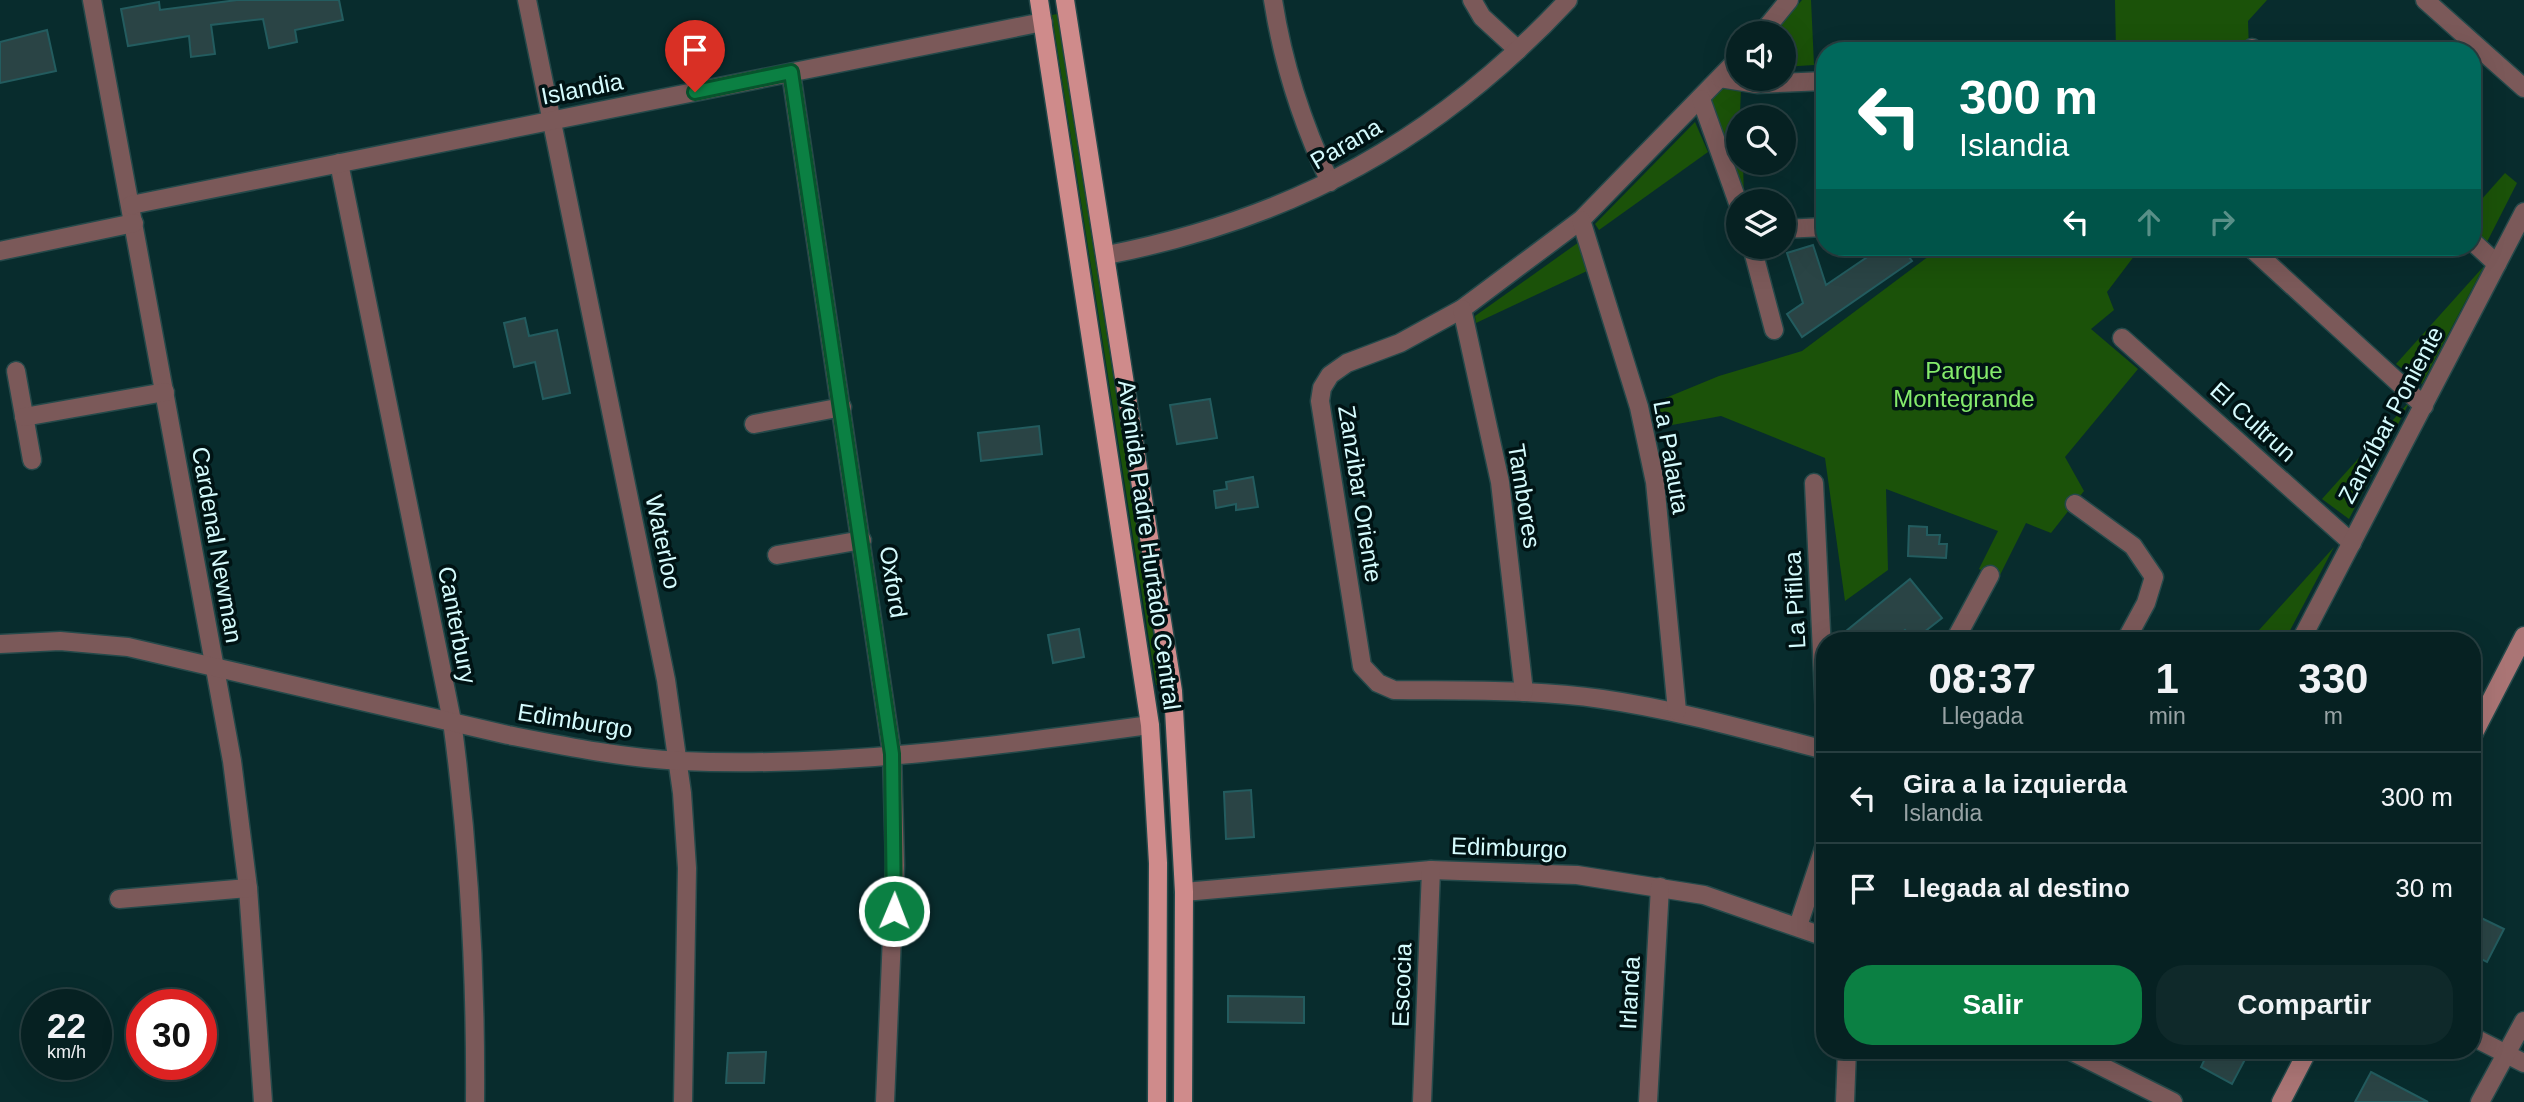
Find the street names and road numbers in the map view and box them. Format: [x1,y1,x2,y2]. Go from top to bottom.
street label: Islandia [539,67,626,110]
street label: Parana [1305,112,1387,175]
street label: Zanzíbar Poniente [2333,322,2449,508]
street label: El Cultrun [2205,376,2302,467]
street label: Avenida Padre Hurtado Central [1113,378,1186,712]
street label: La Palauta [1648,398,1695,516]
street label: Zanzibar Oriente [1333,404,1388,584]
street label: Tambores [1503,442,1546,550]
street label: Cardenal Newman [187,445,248,645]
street label: Waterloo [640,493,687,591]
street label: Oxford [875,544,912,620]
street label: La Pifilca [1778,550,1811,649]
street label: Canterbury [433,564,482,686]
street label: Edimburgo [516,698,635,743]
street label: Edimburgo [1451,832,1567,863]
street label: Escocia [1387,942,1416,1027]
street label: Irlanda [1614,955,1645,1030]

